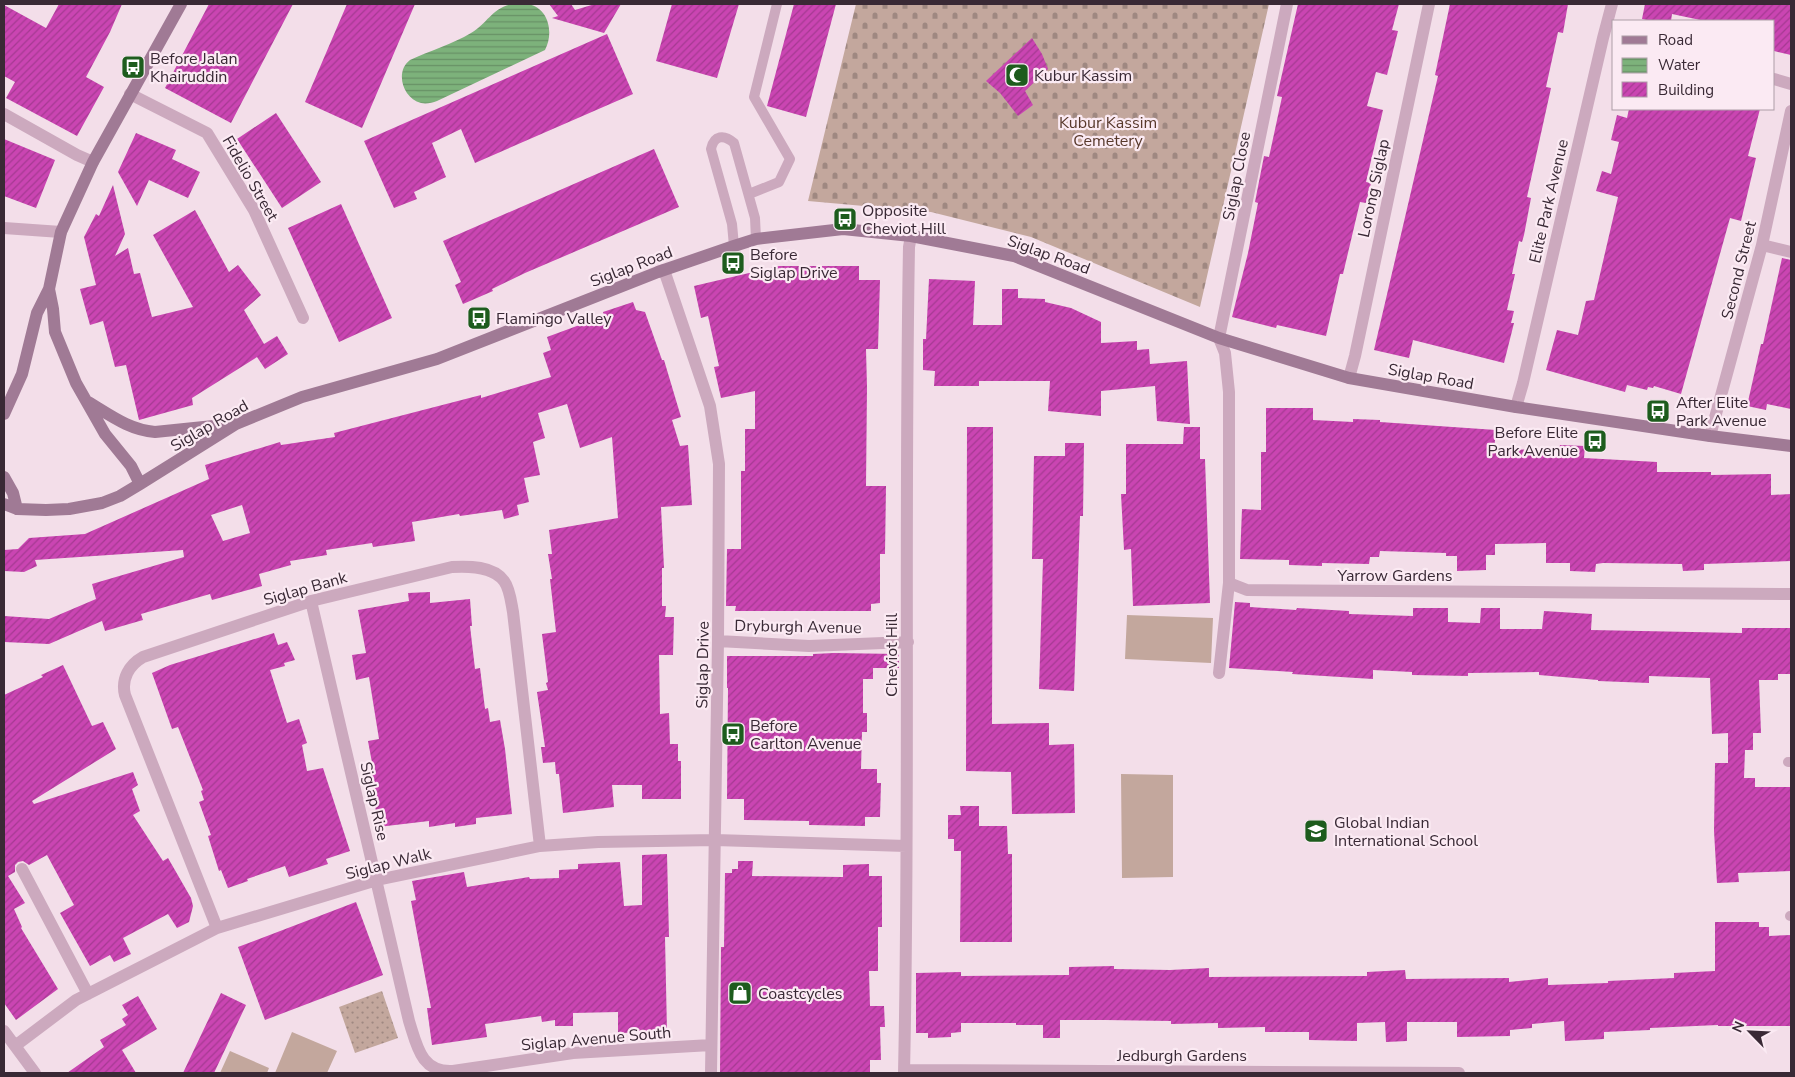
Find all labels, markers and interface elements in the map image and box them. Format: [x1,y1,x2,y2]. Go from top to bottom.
legend [1612,20,1775,110]
text: Road [1658,30,1693,50]
place label: Before Jalan Khairuddin [150,48,238,88]
bus stop icon: Before Jalan Khairuddin [120,54,146,80]
text: Water [1658,55,1701,75]
mosque icon: Kubur Kassim [1004,62,1030,88]
place label: Kubur Kassim [1034,65,1132,87]
text: Building [1658,80,1714,100]
park label: Kubur Kassim Cemetery [1059,112,1157,152]
street label: Siglap Close [1218,130,1256,223]
street label: Fidelio Street [217,132,284,226]
street label: Lorong Siglap [1353,137,1395,239]
street label: Elite Park Avenue [1524,137,1574,265]
place label: Opposite Cheviot Hill [862,200,946,240]
bus stop icon: Opposite Cheviot Hill [832,206,858,232]
street label: Second Street [1716,218,1762,322]
street label: Siglap Road [1004,230,1093,280]
street label: Siglap Road [587,241,676,293]
place label: Before Siglap Drive [750,244,838,284]
bus stop icon: Before Siglap Drive [720,250,746,276]
bus stop icon: Flamingo Valley [466,305,492,331]
place label: Flamingo Valley [496,308,612,330]
street label: Siglap Road [1386,359,1475,395]
place label: After Elite Park Avenue [1676,392,1767,432]
street label: Siglap Road [166,395,253,457]
bus stop icon: After Elite Park Avenue [1645,398,1671,424]
place label: Before Elite Park Avenue [1487,422,1578,462]
bus stop icon: Before Elite Park Avenue [1582,428,1608,454]
street label: Yarrow Gardens [1337,565,1452,587]
street label: Siglap Bank [261,566,351,611]
street label: Cheviot Hill [881,613,903,697]
street label: Dryburgh Avenue [734,615,862,639]
street label: Siglap Drive [691,621,715,709]
place label: Before Carlton Avenue [750,715,861,755]
bus stop icon: Before Carlton Avenue [720,721,746,747]
street label: Siglap Rise [354,760,394,843]
place label: Global Indian International School [1334,812,1478,852]
school or university icon: Global Indian International School [1303,818,1329,844]
street label: Siglap Walk [343,842,434,885]
shop icon: Coastcycles [727,980,753,1006]
place label: Coastcycles [758,983,843,1005]
north arrow [1725,1007,1775,1057]
text: N [1728,1018,1749,1036]
street label: Siglap Avenue South [520,1021,672,1057]
street label: Jedburgh Gardens [1116,1045,1247,1067]

